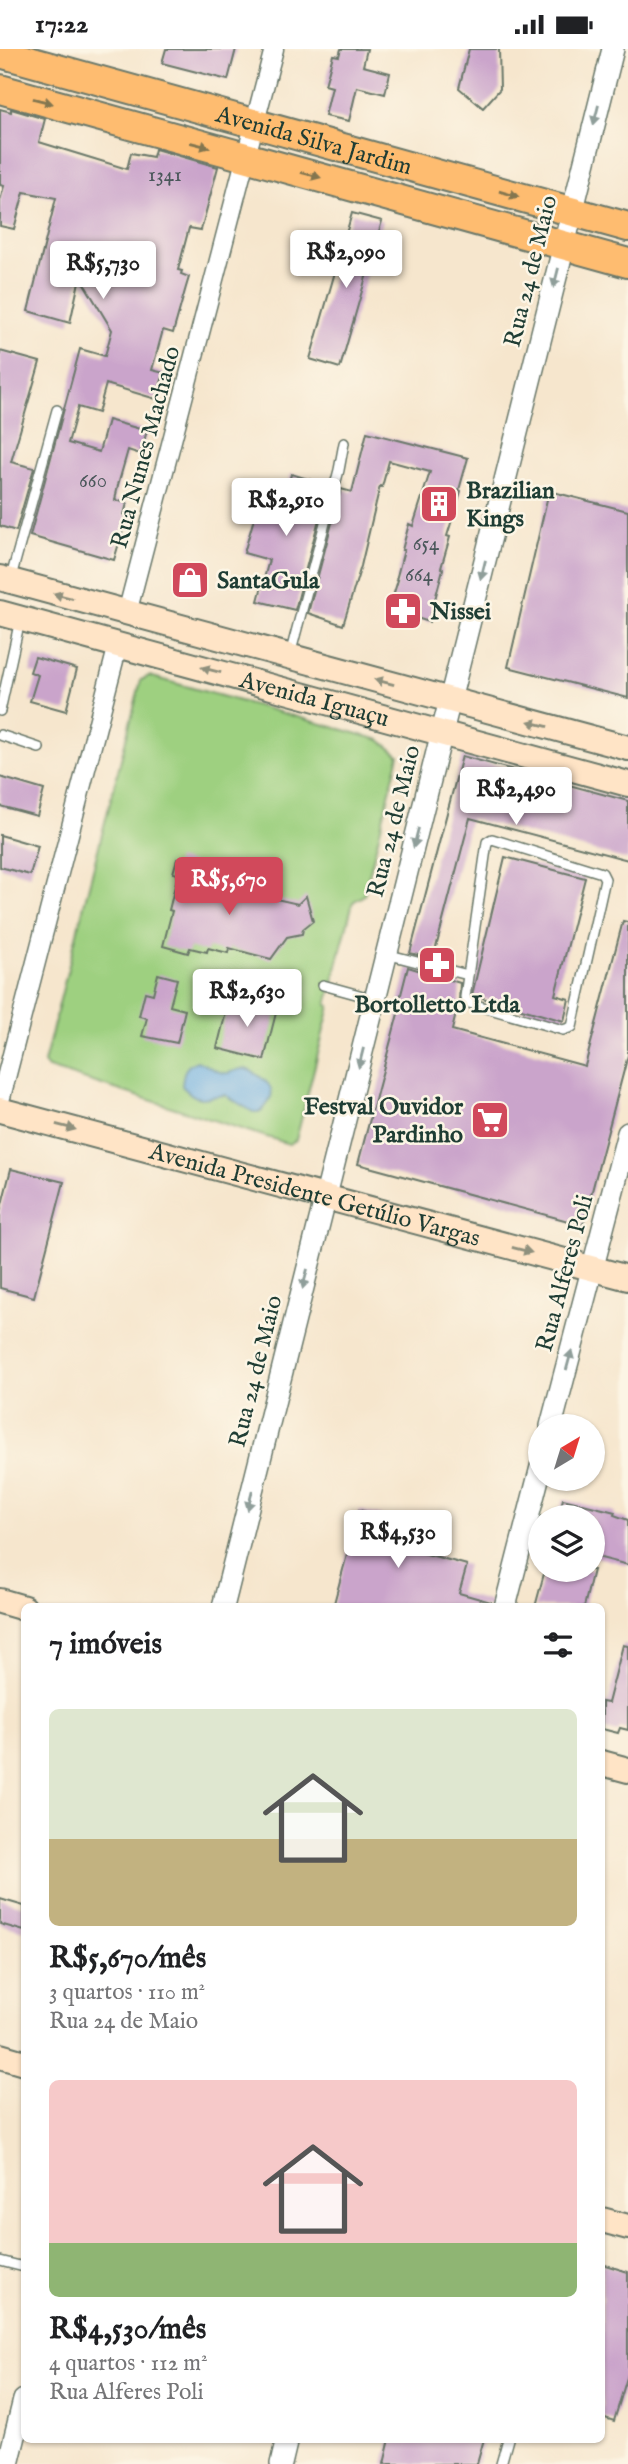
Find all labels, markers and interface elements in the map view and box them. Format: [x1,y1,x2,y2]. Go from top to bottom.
text: 17:22 [35,8,88,41]
one-way arrow [33,97,54,107]
street label: Avenida Silva Jardim [211,99,415,183]
one-way arrow [590,104,601,126]
one-way arrow [190,140,211,150]
house number: 1341 [148,162,182,189]
one-way arrow [301,171,322,181]
one-way arrow [498,189,520,200]
street label: Rua 24 de Maio [498,192,565,351]
pin: R$2,090 [281,231,411,290]
text: R$2,090 [306,238,386,267]
pin: R$5,730 [38,241,168,301]
text: R$5,730 [66,249,140,278]
one-way arrow [550,267,561,289]
street label: Rua Nunes Machado [105,343,188,552]
house number: 660 [79,468,107,495]
place label: Brazilian Kings [466,476,555,535]
pin: R$2,910 [221,479,351,538]
building icon: Brazilian Kings [418,483,460,525]
text: R$2,910 [248,486,324,515]
house number: 654 [413,531,440,558]
shop icon: SantaGula [169,559,211,601]
one-way arrow [477,559,488,581]
house number: 664 [405,562,434,589]
place label: SantaGula [217,566,320,597]
one-way arrow [53,590,74,600]
pharmacy icon: Nissei [382,590,424,632]
place label: Nissei [429,597,492,628]
one-way arrow [199,664,221,675]
street label: Avenida Iguaçu [235,665,392,735]
one-way arrow [373,676,395,687]
one-way arrow [527,718,549,729]
street label: Rua 24 de Maio [361,742,428,901]
pin: R$2,490 [451,767,581,827]
text: R$2,490 [476,775,556,804]
one-way arrow [410,827,421,849]
pin: R$5,670 [164,857,294,917]
text: R$5,670 [191,865,267,894]
pharmacy icon: Bortolletto Ltda [416,944,458,986]
pin: R$2,630 [182,969,312,1029]
text: R$2,630 [209,977,285,1006]
place label: Bortolletto Ltda [354,990,520,1021]
one-way arrow [355,1047,366,1069]
place label: Festval Ouvidor Pardinho [304,1092,463,1151]
supermarket icon: Festval Ouvidor Pardinho [469,1099,511,1141]
one-way arrow [56,1123,77,1133]
street label: Avenida Presidente Getúlio Vargas [145,1136,483,1255]
street label: Rua Alferes Poli [530,1191,601,1355]
one-way arrow [511,1245,533,1256]
one-way arrow [299,1268,310,1290]
street label: Rua 24 de Maio [223,1292,290,1451]
one-way arrow [564,1349,575,1371]
north arrow [528,1414,606,1491]
map controls [528,1414,605,1582]
one-way arrow [244,1489,255,1511]
button: layers [528,1505,605,1582]
pin: R$4,530 [333,1511,463,1570]
text: R$4,530 [360,1518,436,1547]
text: 7 imóveis [49,1626,162,1664]
icon: filters [539,1626,577,1664]
icon: home [250,1755,376,1881]
text: R$5,670/mês [49,1940,206,1978]
text: 3 quartos · 110 m² [49,1978,205,2007]
text: Rua 24 de Maio [49,2007,198,2036]
icon: home [250,2126,376,2252]
text: R$4,530/mês [49,2311,206,2349]
text: 4 quartos · 112 m² [49,2349,208,2378]
text: Rua Alferes Poli [49,2378,204,2407]

